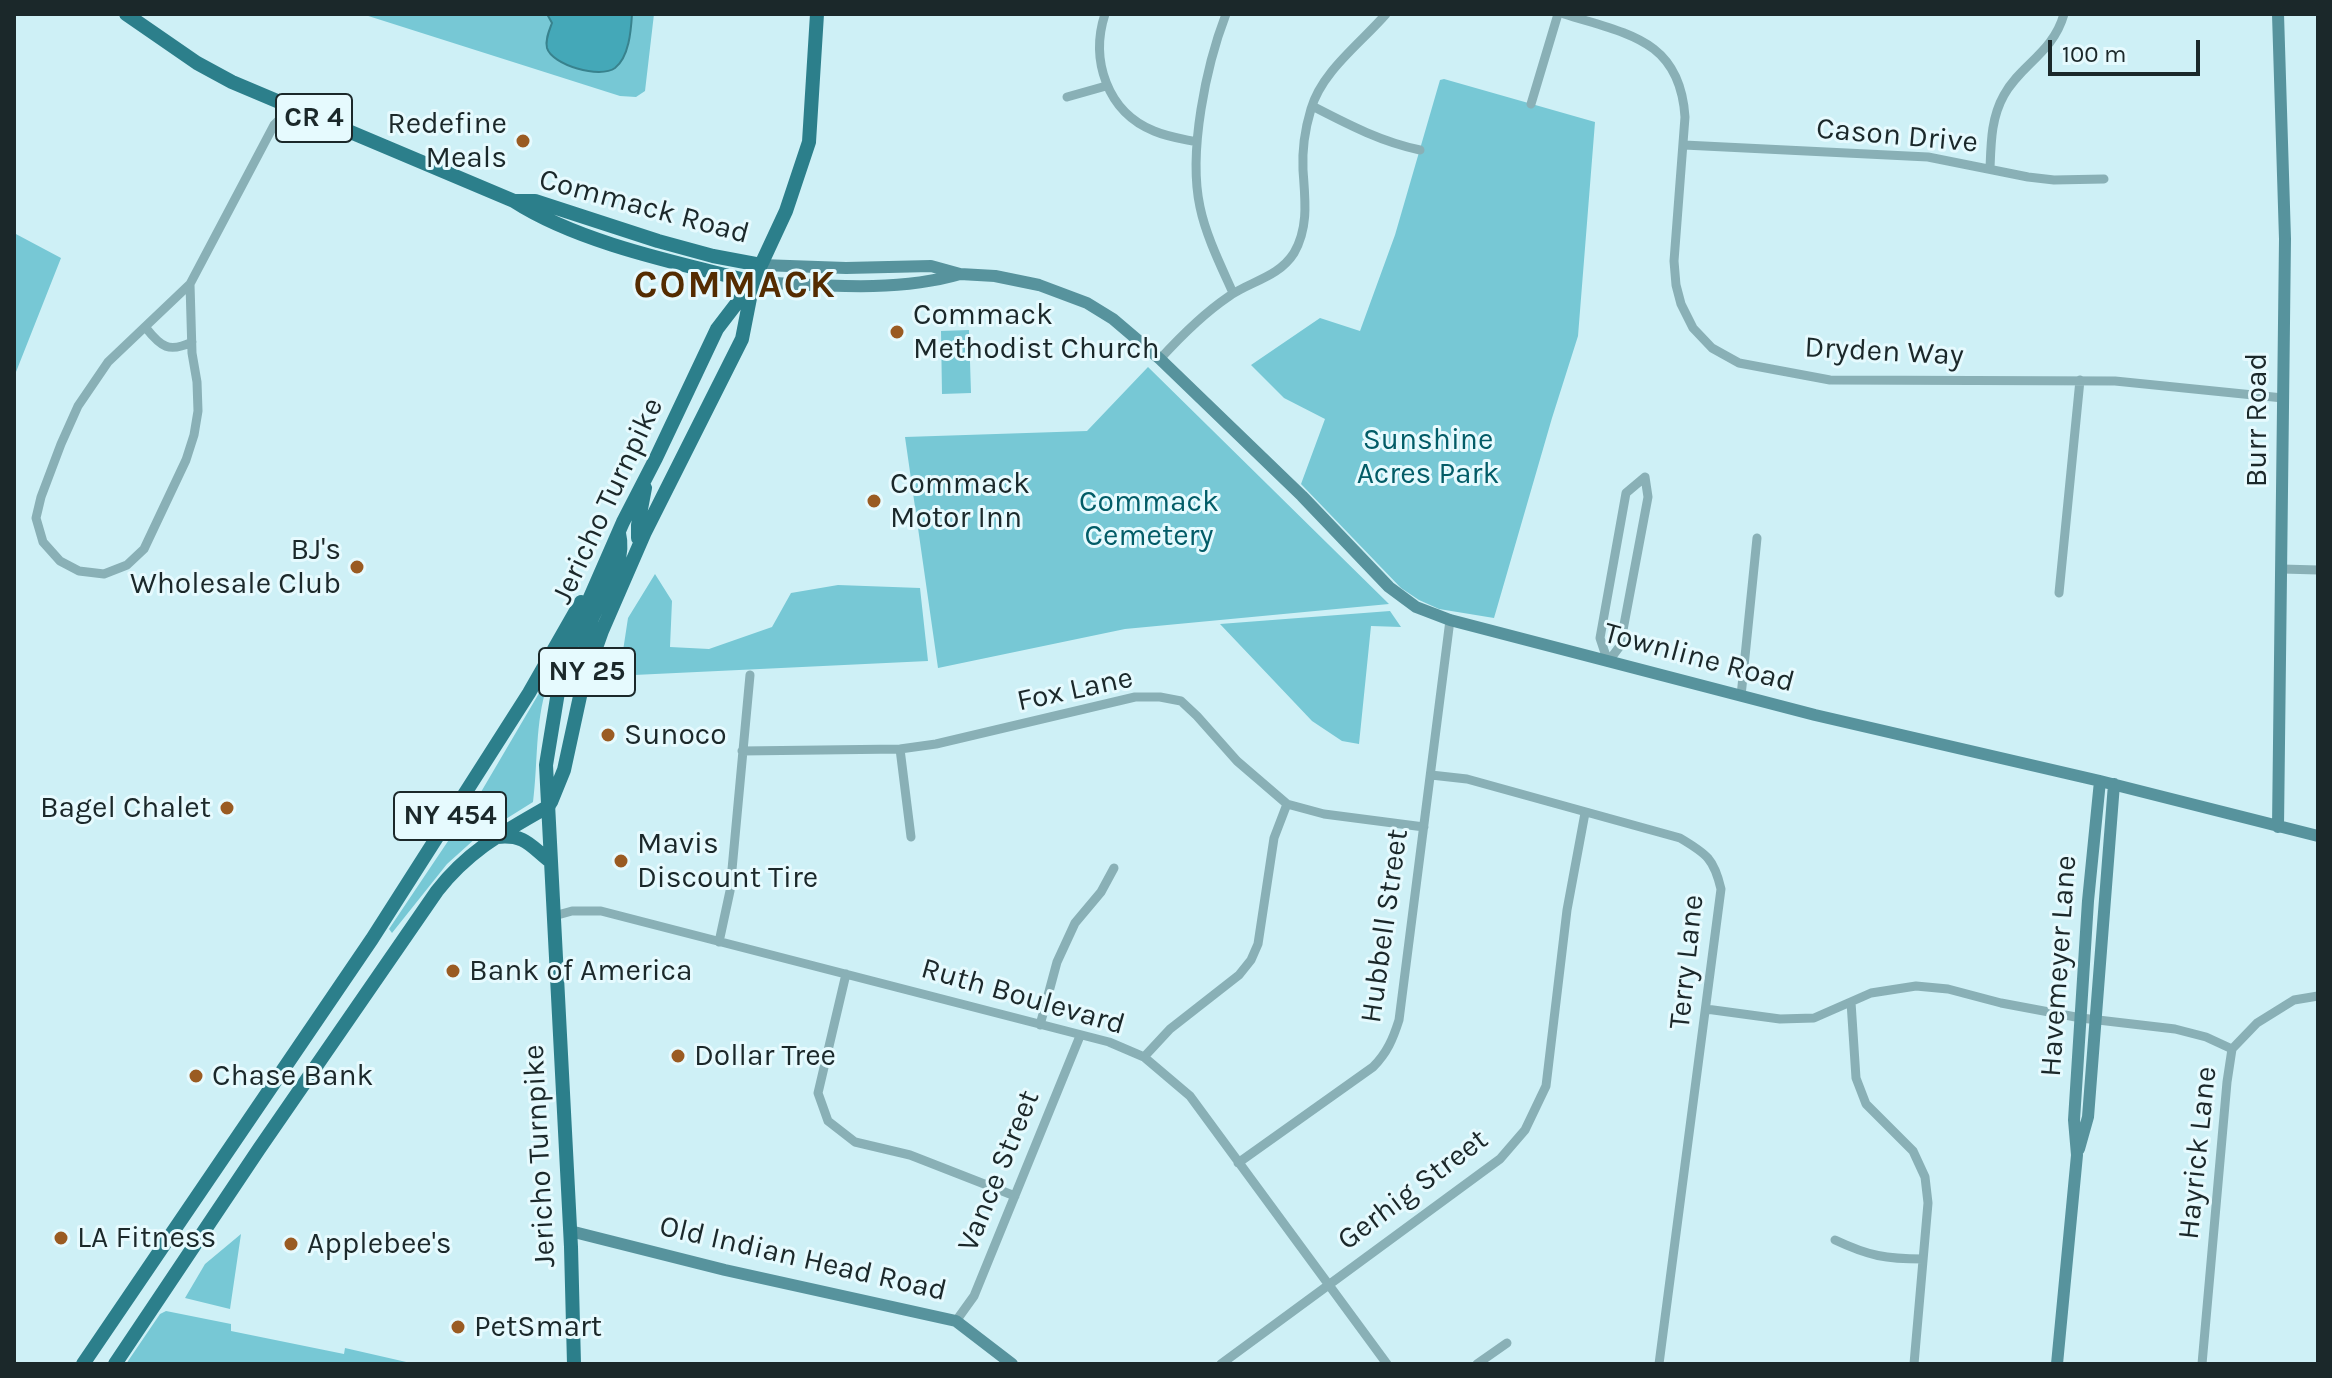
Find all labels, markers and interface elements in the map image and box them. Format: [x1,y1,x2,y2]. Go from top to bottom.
scale bar [2052,24,2204,74]
text: 100 m [2062,40,2127,68]
road number: CR 4 [276,94,352,142]
place label: Redefine Meals [387,106,507,176]
street label: Cason Drive [1815,111,1979,161]
marker: Redefine Meals [514,132,532,150]
street label: Commack Road [535,162,753,252]
district label: COMMACK [633,263,837,309]
place label: Commack Methodist Church [913,297,1160,368]
marker: Commack Methodist Church [888,323,906,341]
street label: Dryden Way [1803,330,1965,374]
street label: Burr Road [2239,353,2275,487]
street label: Jericho Turnpike [545,392,671,610]
park label: Sunshine Acres Park [1357,422,1499,492]
place label: Commack Motor Inn [890,466,1030,536]
park label: Commack Cemetery [1079,484,1219,554]
marker: Commack Motor Inn [865,492,883,510]
place label: BJ's Wholesale Club [130,532,341,602]
marker: BJ's Wholesale Club [348,558,366,576]
street label: Townline Road [1600,615,1798,701]
road number: NY 25 [539,648,635,696]
street label: Fox Lane [1014,660,1136,720]
place label: Sunoco [624,717,727,753]
marker: Sunoco [599,726,617,744]
place label: Bagel Chalet [40,790,211,826]
road number: NY 454 [394,792,506,840]
marker: Bagel Chalet [218,799,236,817]
place label: Mavis Discount Tire [637,826,818,896]
street label: Hubbell Street [1354,827,1416,1025]
marker: Mavis Discount Tire [612,852,630,870]
street label: Havemeyer Lane [2033,854,2085,1078]
street label: Terry Lane [1662,893,1712,1031]
street label: Ruth Boulevard [917,951,1129,1043]
place label: Bank of America [469,953,693,989]
marker: Bank of America [444,962,462,980]
place label: Dollar Tree [694,1038,836,1074]
street label: Jericho Turnpike [516,1044,564,1268]
marker: Dollar Tree [669,1047,687,1065]
place label: Chase Bank [212,1058,373,1094]
street label: Hayrick Lane [2171,1065,2225,1241]
marker: Chase Bank [187,1067,205,1085]
street label: Vance Street [950,1085,1048,1257]
street label: Gerhig Street [1331,1122,1495,1258]
street label: Old Indian Head Road [656,1208,950,1310]
place label: LA Fitness [77,1220,216,1256]
place label: Applebee's [307,1226,452,1262]
marker: LA Fitness [52,1229,70,1247]
marker: Applebee's [282,1235,300,1253]
place label: PetSmart [474,1309,602,1345]
marker: PetSmart [449,1318,467,1336]

